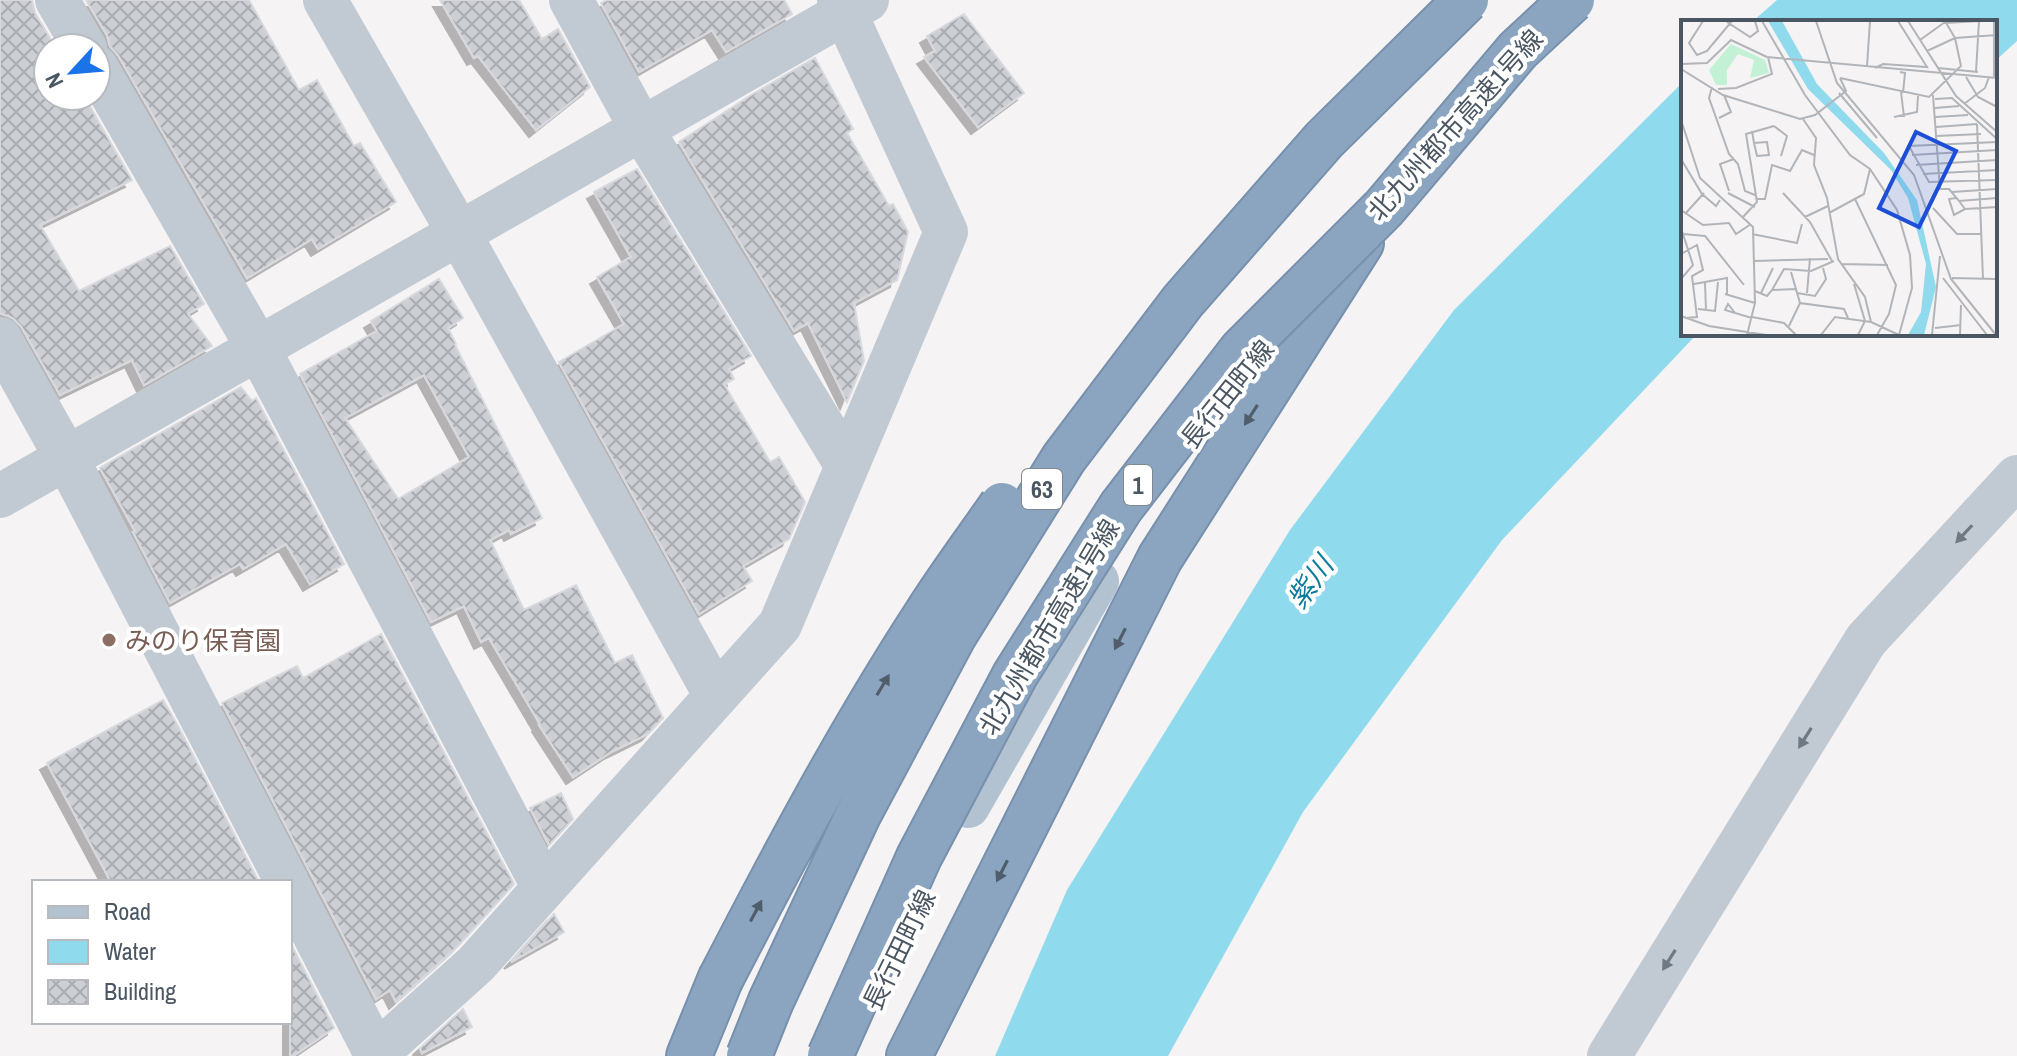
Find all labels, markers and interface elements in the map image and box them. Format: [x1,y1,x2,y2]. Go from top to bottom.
inset map [1681,20,1997,336]
street label: 北九州都市高速1号線 [1360,22,1550,228]
north arrow [32,32,112,112]
text: N [38,68,70,93]
street label: 長行田町線 [1172,332,1282,456]
one-way arrow [1245,404,1259,426]
road number: 1 [1124,465,1152,505]
road number: 63 [1022,469,1062,509]
street label: 北九州都市高速1号線 [971,513,1127,741]
one-way arrow [1955,525,1973,544]
water label: 紫川 [1278,546,1344,616]
place label: みのり保育園 [125,623,281,658]
one-way arrow [1113,627,1126,650]
marker: みのり保育園 [100,631,118,649]
one-way arrow [876,674,891,695]
one-way arrow [1798,727,1813,750]
one-way arrow [996,859,1009,882]
legend [32,880,292,1024]
street label: 長行田町線 [855,884,943,1016]
text: Road [104,895,151,927]
one-way arrow [748,900,762,922]
text: Water [104,935,156,967]
one-way arrow [1662,949,1676,971]
text: Building [104,975,176,1007]

